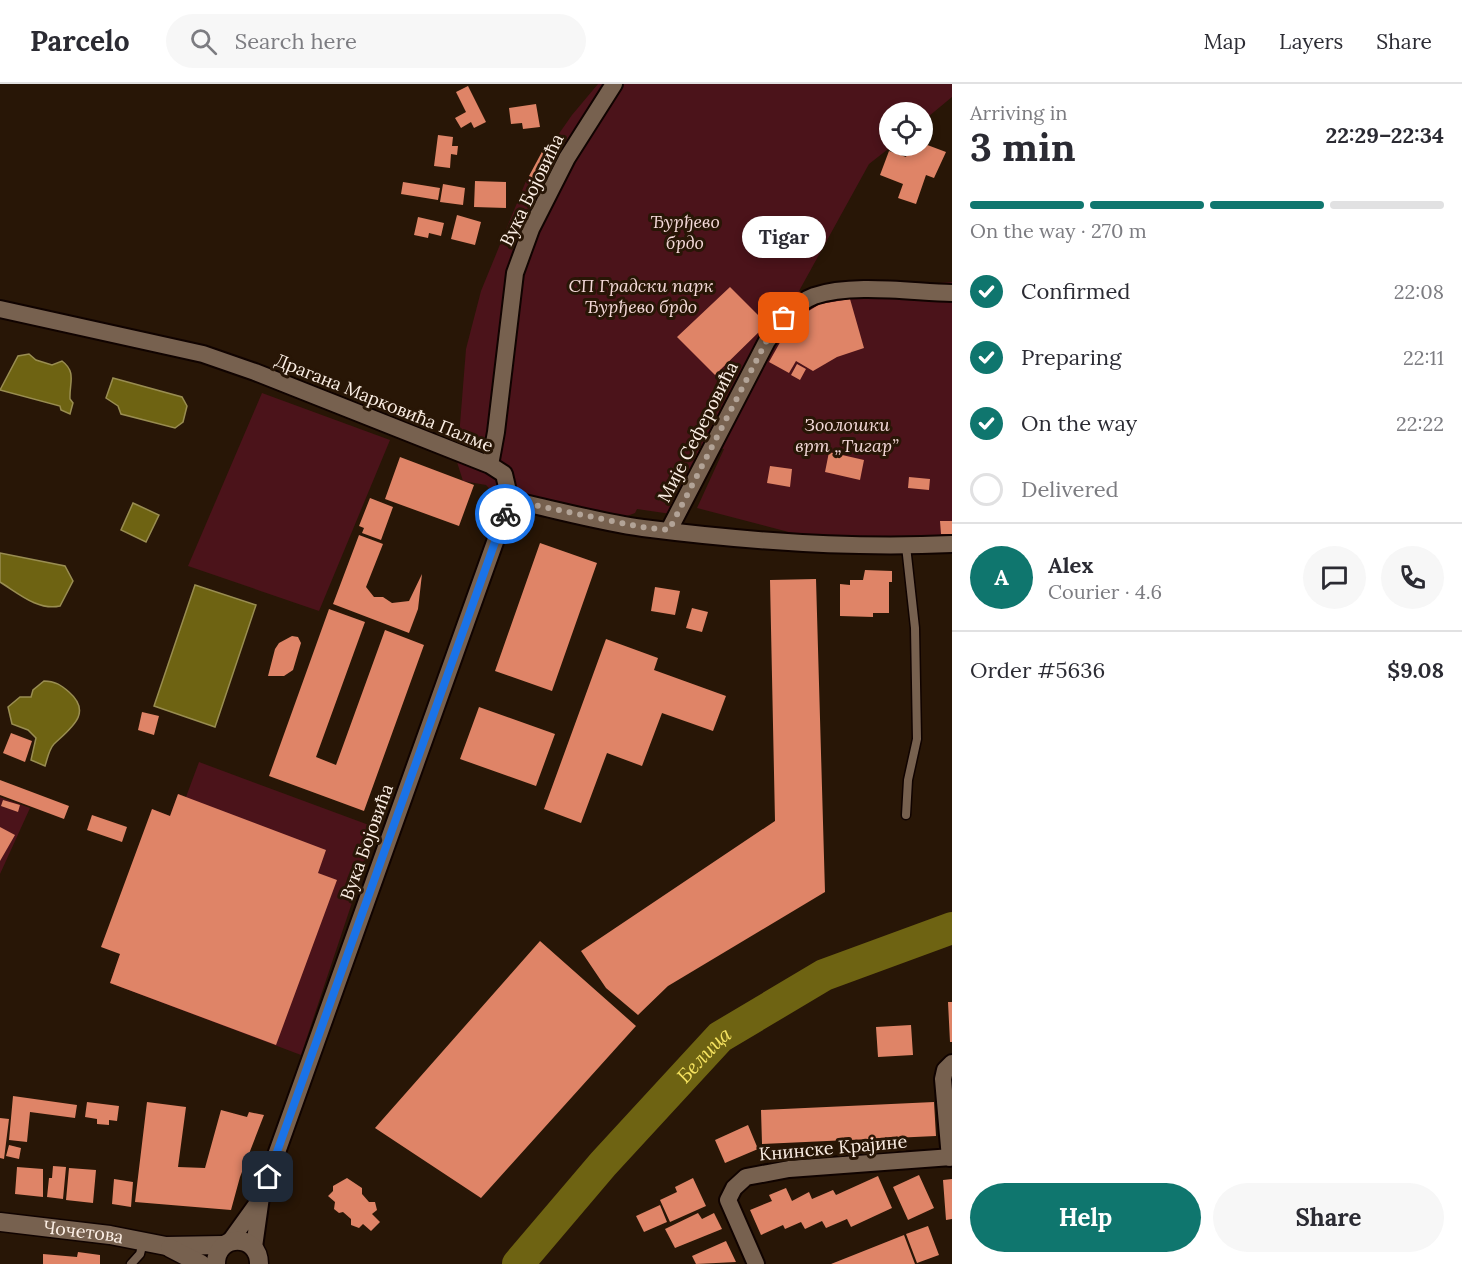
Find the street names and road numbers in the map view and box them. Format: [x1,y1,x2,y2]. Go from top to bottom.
street label: Вука Бојовића [494,130,569,250]
street label: Драгана Марковића Палме [272,348,497,457]
street label: Мије Сеферовића [652,357,743,506]
street label: Вука Бојовића [335,781,398,903]
street label: Книнске Крајине [758,1130,908,1165]
street label: Чочетова [42,1215,126,1248]

